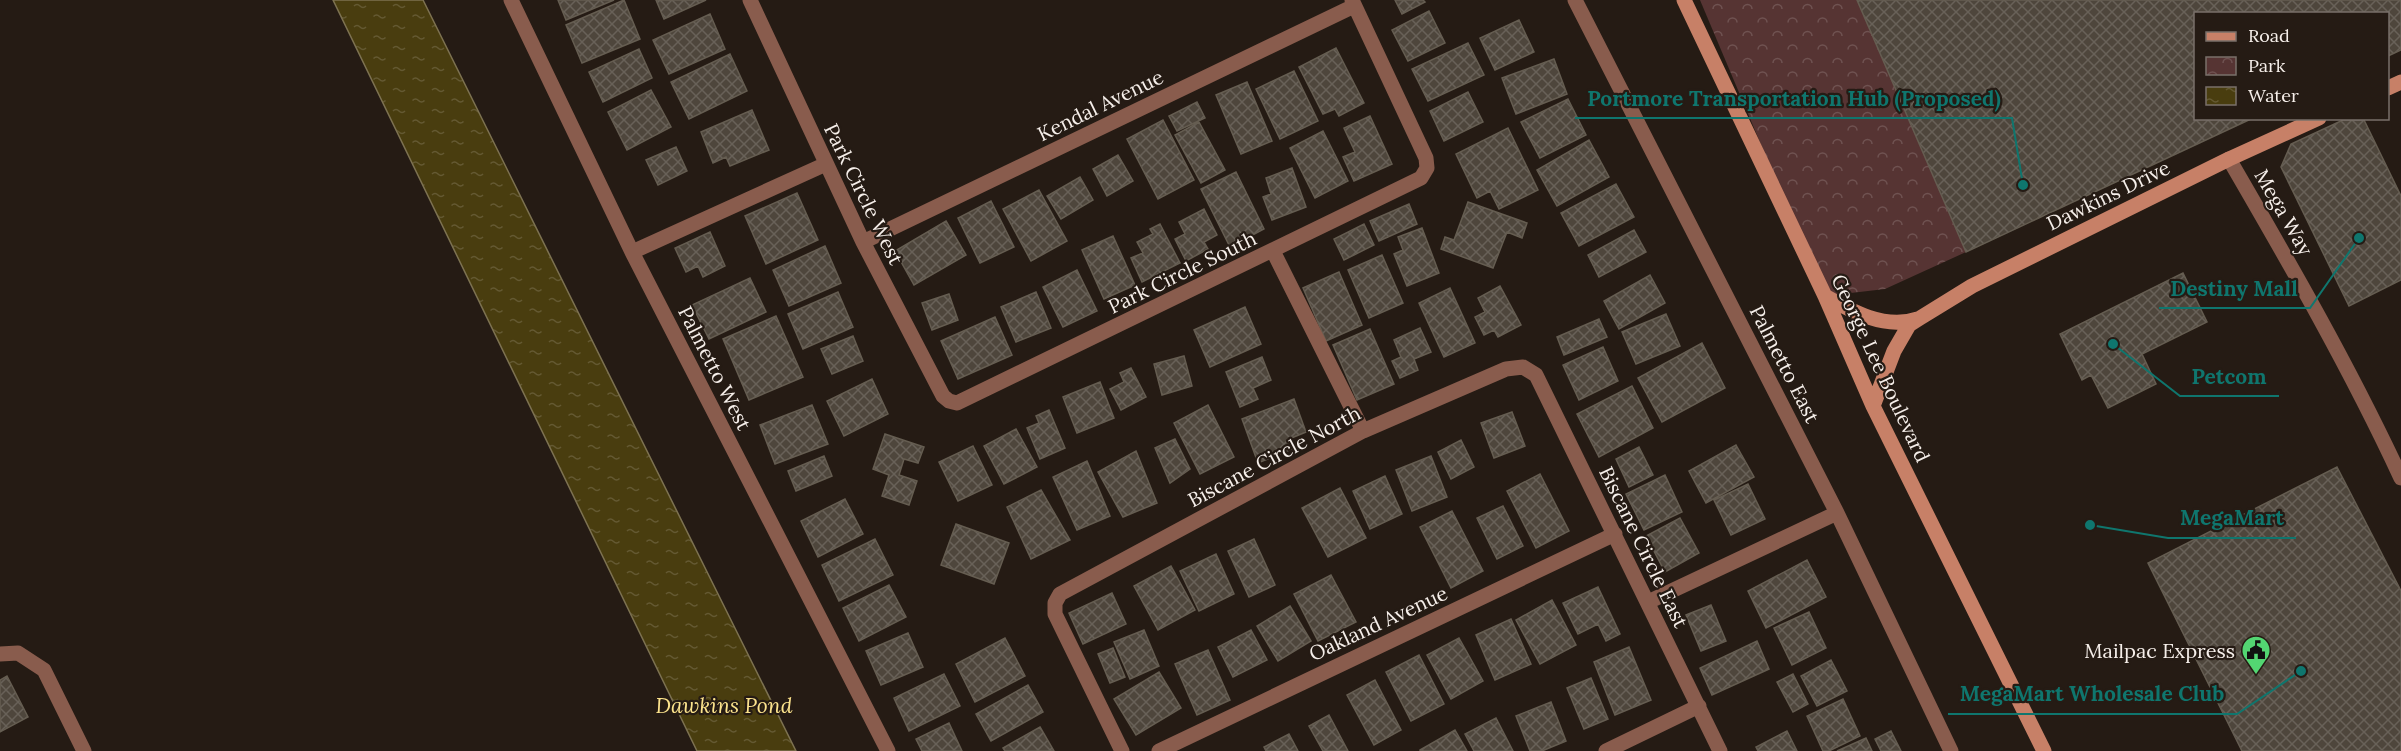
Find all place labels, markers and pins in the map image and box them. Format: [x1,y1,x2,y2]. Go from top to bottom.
callout: Portmore Transportation Hub (Proposed) [1575,79,2012,118]
callout: Destiny Mall [2159,269,2310,308]
callout: Petcom [2180,357,2279,396]
callout: MegaMart [2168,499,2296,538]
public building icon: Mailpac Express [2240,634,2272,676]
place label: Mailpac Express [2084,638,2235,663]
callout: MegaMart Wholesale Club [1948,675,2237,714]

